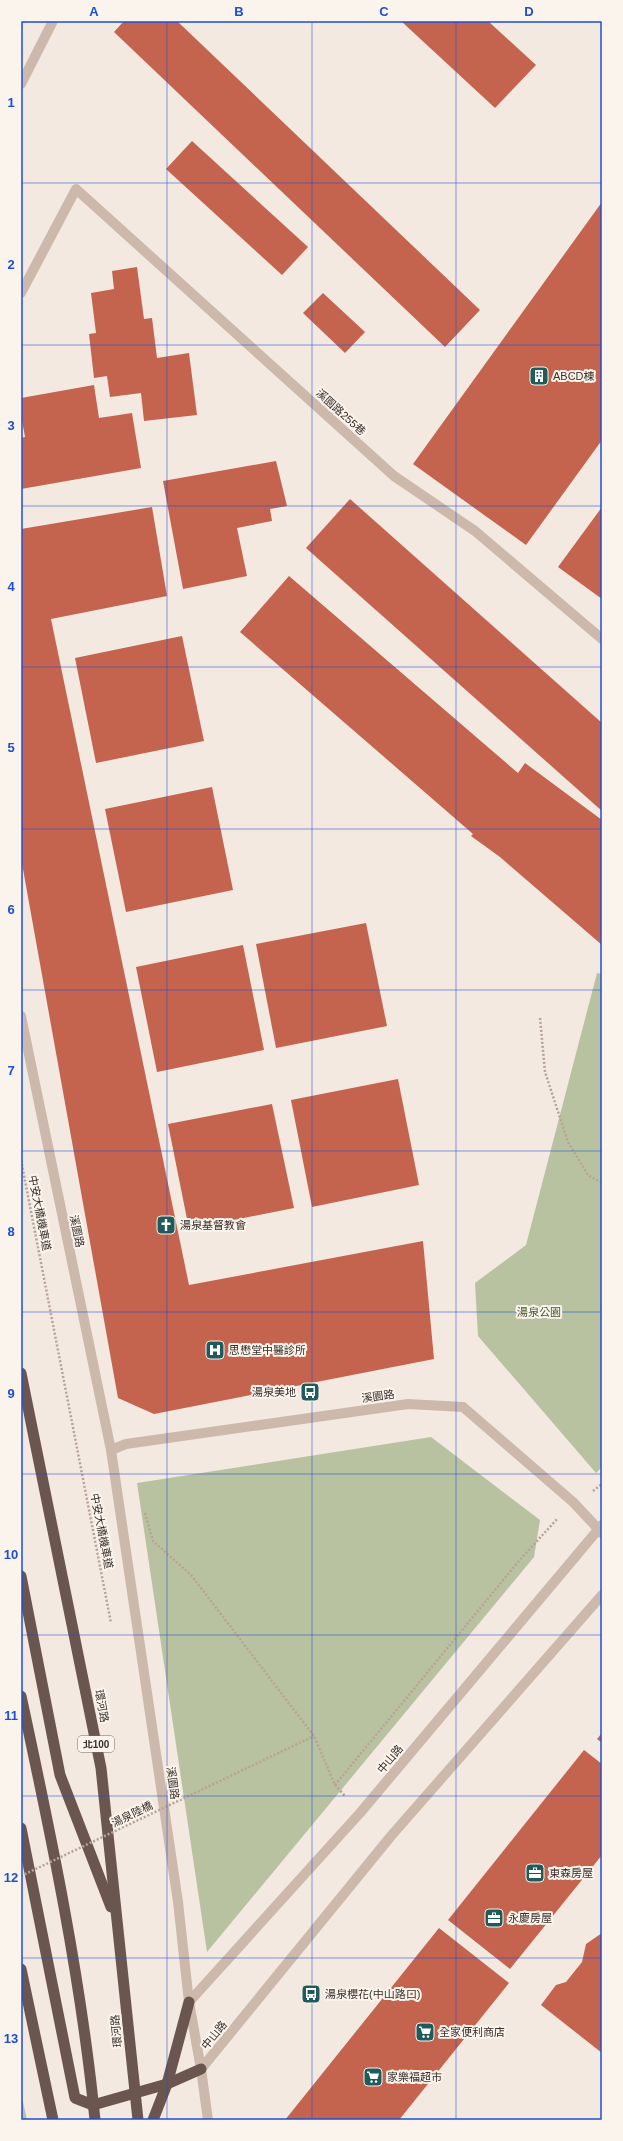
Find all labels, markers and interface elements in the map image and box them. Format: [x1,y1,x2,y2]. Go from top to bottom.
text: A [89,4,99,19]
text: B [234,4,244,19]
text: C [379,4,389,19]
text: D [524,4,534,19]
text: 1 [7,95,15,110]
text: 2 [7,257,15,272]
building icon: ABCD棟 [528,365,550,387]
place label: ABCD棟 [553,370,595,382]
street label: 溪園路255巷 [314,387,368,437]
text: 3 [7,418,15,433]
text: 4 [7,579,15,594]
text: 5 [7,740,15,755]
text: 6 [7,902,15,917]
text: 7 [7,1063,15,1078]
street label: 中安大橋機車道 [27,1174,53,1252]
street label: 溪園路 [68,1214,86,1248]
church icon: 湯泉基督教會 [155,1214,177,1236]
place label: 湯泉基督教會 [180,1219,246,1231]
text: 8 [7,1224,15,1239]
park label: 湯泉公園 [517,1306,561,1318]
hospital icon: 思懋堂中醫診所 [204,1339,226,1361]
place label: 思懋堂中醫診所 [229,1344,306,1356]
bus stop icon: 湯泉美地 [299,1381,321,1403]
text: 9 [7,1386,15,1401]
place label: 湯泉美地 [252,1386,296,1398]
street label: 溪園路 [361,1388,395,1404]
street label: 中安大橋機車道 [89,1492,115,1570]
text: 10 [4,1547,18,1562]
street label: 環河路 [93,1689,111,1723]
text: 11 [4,1708,18,1723]
road number: 北100 [78,1736,114,1752]
street label: 中山路 [375,1743,405,1775]
street label: 溪園路 [165,1766,181,1800]
street label: 湯泉陸橋 [110,1799,154,1829]
office icon: 東森房屋 [524,1862,546,1884]
place label: 東森房屋 [549,1867,593,1879]
text: 12 [4,1870,18,1885]
office icon: 永慶房屋 [483,1907,505,1929]
place label: 永慶房屋 [508,1912,552,1924]
bus stop icon: 湯泉櫻花(中山路口) [300,1983,322,2005]
place label: 湯泉櫻花(中山路口) [325,1988,420,2000]
street label: 環河路 [109,2014,123,2048]
street label: 中山路 [199,2018,229,2052]
supermarket icon: 全家便利商店 [414,2021,436,2043]
place label: 全家便利商店 [439,2026,505,2038]
text: 13 [4,2031,18,2046]
supermarket icon: 家樂福超市 [362,2066,384,2088]
place label: 家樂福超市 [387,2071,442,2083]

